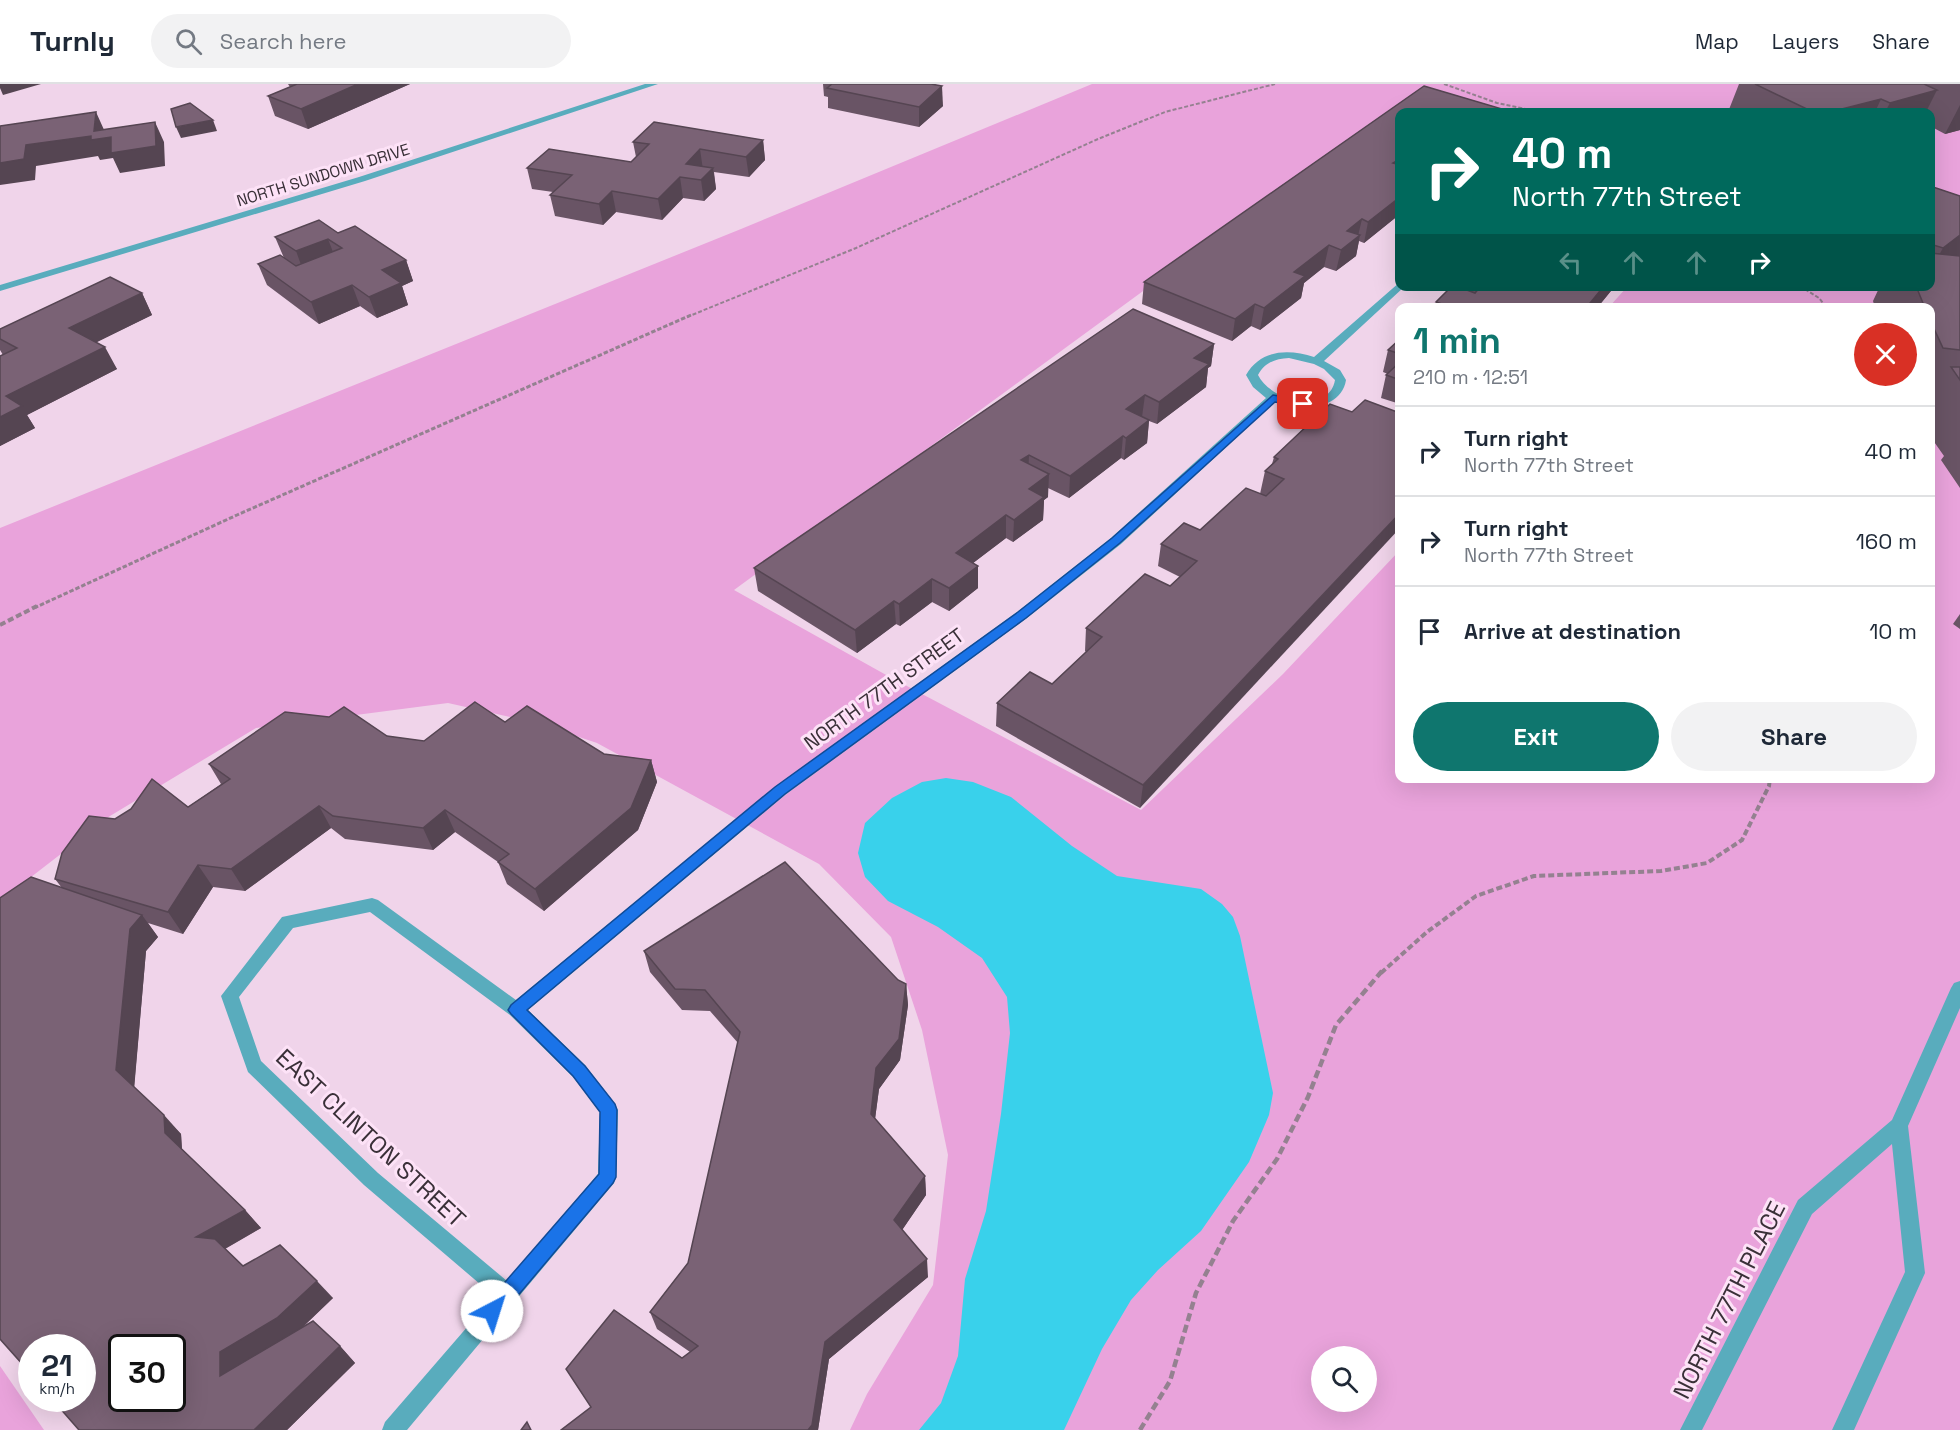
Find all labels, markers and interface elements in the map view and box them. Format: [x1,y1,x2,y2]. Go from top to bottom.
search box [151,14,571,68]
text: Turnly [30,23,115,59]
icon: search [172,25,205,58]
text: Search here [220,27,347,55]
text: Map [1695,28,1739,55]
text: Layers [1772,28,1839,55]
text: Share [1872,28,1930,55]
text: 40 m [1512,127,1612,180]
icon: right [1413,132,1491,210]
street label: NORTH SUNDOWN DRIVE [234,139,412,211]
text: North 77th Street [1512,179,1742,214]
icon: left [1554,246,1587,279]
icon: ahead [1617,246,1650,279]
icon: ahead [1680,246,1713,279]
icon: right [1743,246,1776,279]
text: 1 min [1413,318,1501,364]
button: close [1854,323,1917,386]
text: 210 m · 12:51 [1413,364,1528,390]
pin [1277,378,1328,429]
icon: arrive [1286,387,1319,420]
text: Turn right [1464,424,1569,452]
icon: right [1413,435,1446,468]
text: 40 m [1865,437,1917,465]
text: North 77th Street [1464,452,1634,478]
text: Turn right [1464,514,1569,542]
icon: right [1413,525,1446,558]
text: 160 m [1856,527,1917,555]
text: North 77th Street [1464,542,1634,568]
icon: arrive [1413,615,1446,648]
text: Arrive at destination [1464,617,1681,645]
text: 10 m [1869,617,1917,645]
street label: NORTH 77TH STREET [799,622,969,756]
button: Exit [1413,702,1659,771]
button: Share [1671,702,1917,771]
street label: EAST CLINTON STREET [270,1042,472,1234]
street label: NORTH 77TH PLACE [1666,1196,1792,1404]
position arrow [460,1279,524,1343]
speed limit sign: 30 [108,1334,186,1412]
text: 21 [41,1346,73,1385]
map controls [1311,1346,1377,1412]
button: search [1311,1346,1377,1412]
text: km/h [39,1379,75,1398]

